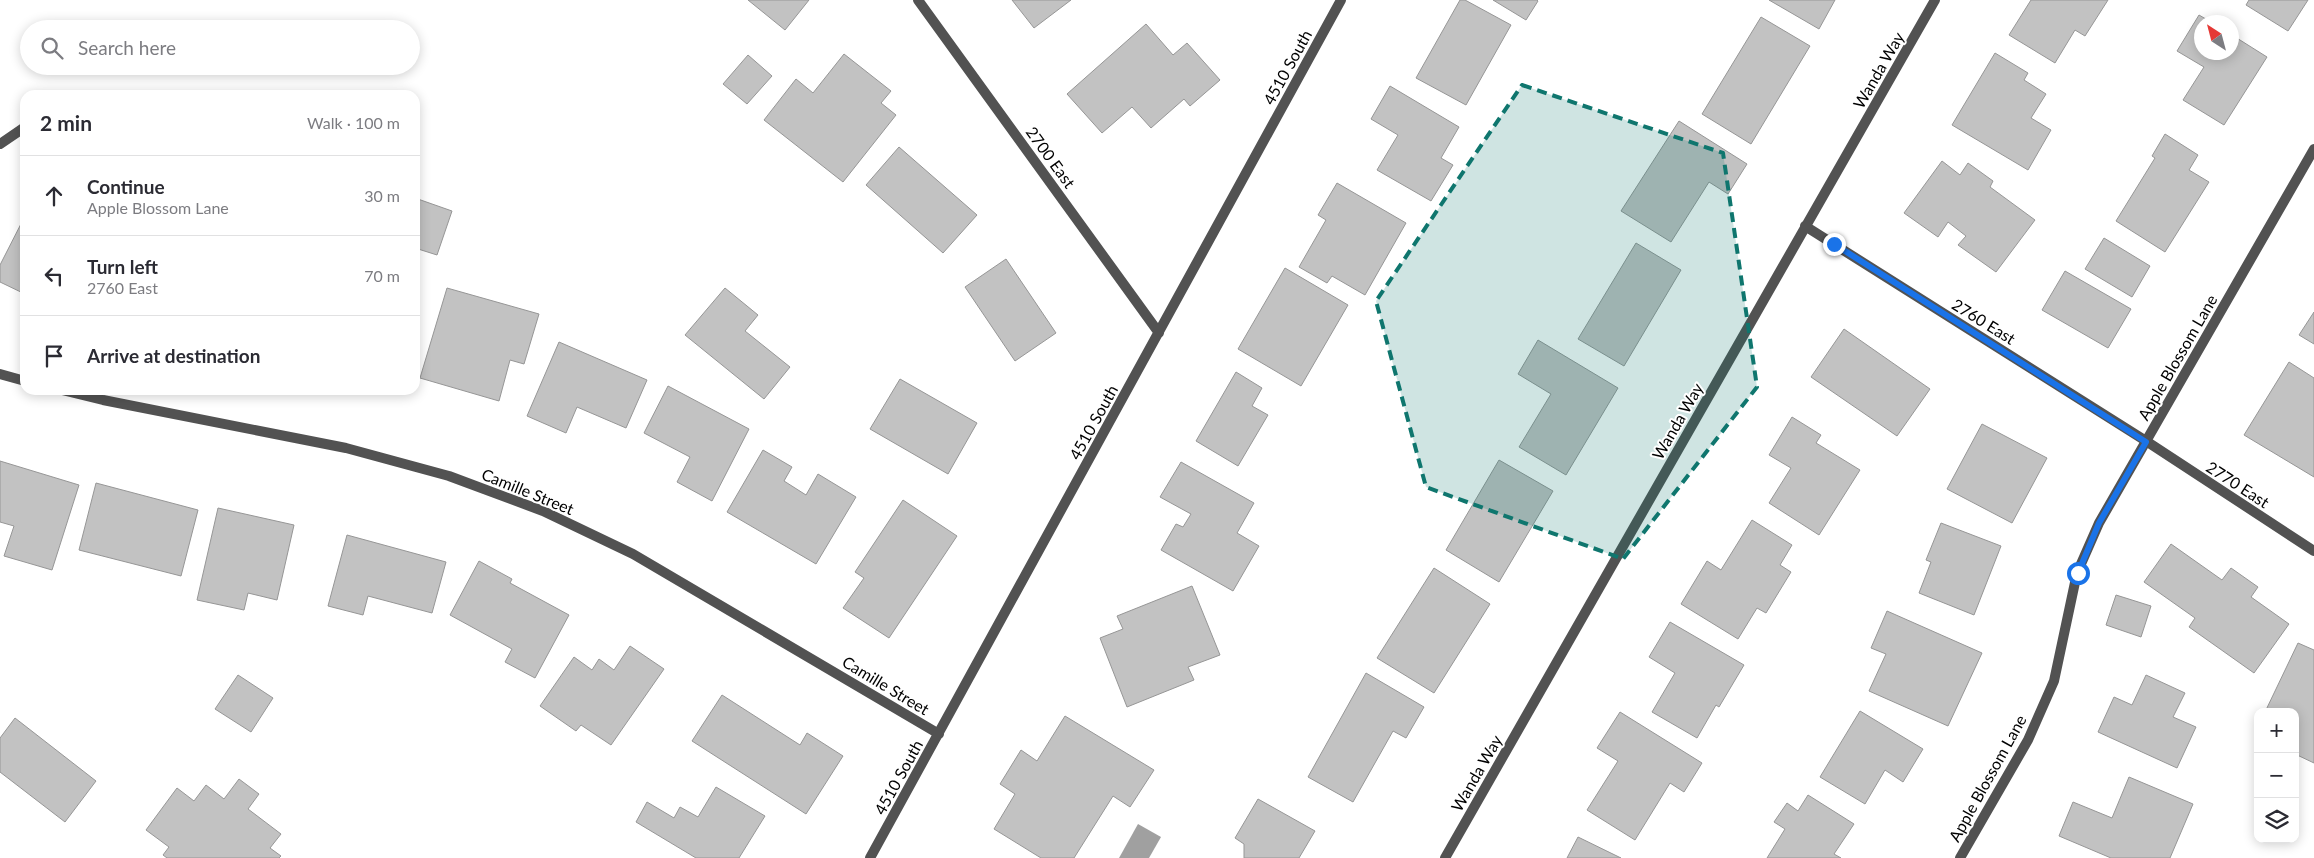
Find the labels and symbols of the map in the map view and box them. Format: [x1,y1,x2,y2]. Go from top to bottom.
north arrow [2194,15,2239,60]
street label: 4510 South [1259,26,1315,108]
street label: Wanda Way [1849,28,1908,112]
street label: 2700 East [1022,123,1080,192]
route end [1823,233,1846,256]
street label: Apple Blossom Lane [2133,291,2221,423]
street label: 2760 East [1949,294,2019,348]
street label: Wanda Way [1648,379,1707,463]
street label: 4510 South [1065,381,1121,463]
street label: 2770 East [2203,457,2273,511]
street label: Camille Street [479,464,577,518]
route start [2067,562,2090,585]
street label: Camille Street [839,652,933,718]
street label: Apple Blossom Lane [1944,711,2030,845]
street label: Wanda Way [1447,731,1506,815]
street label: 4510 South [870,736,926,818]

